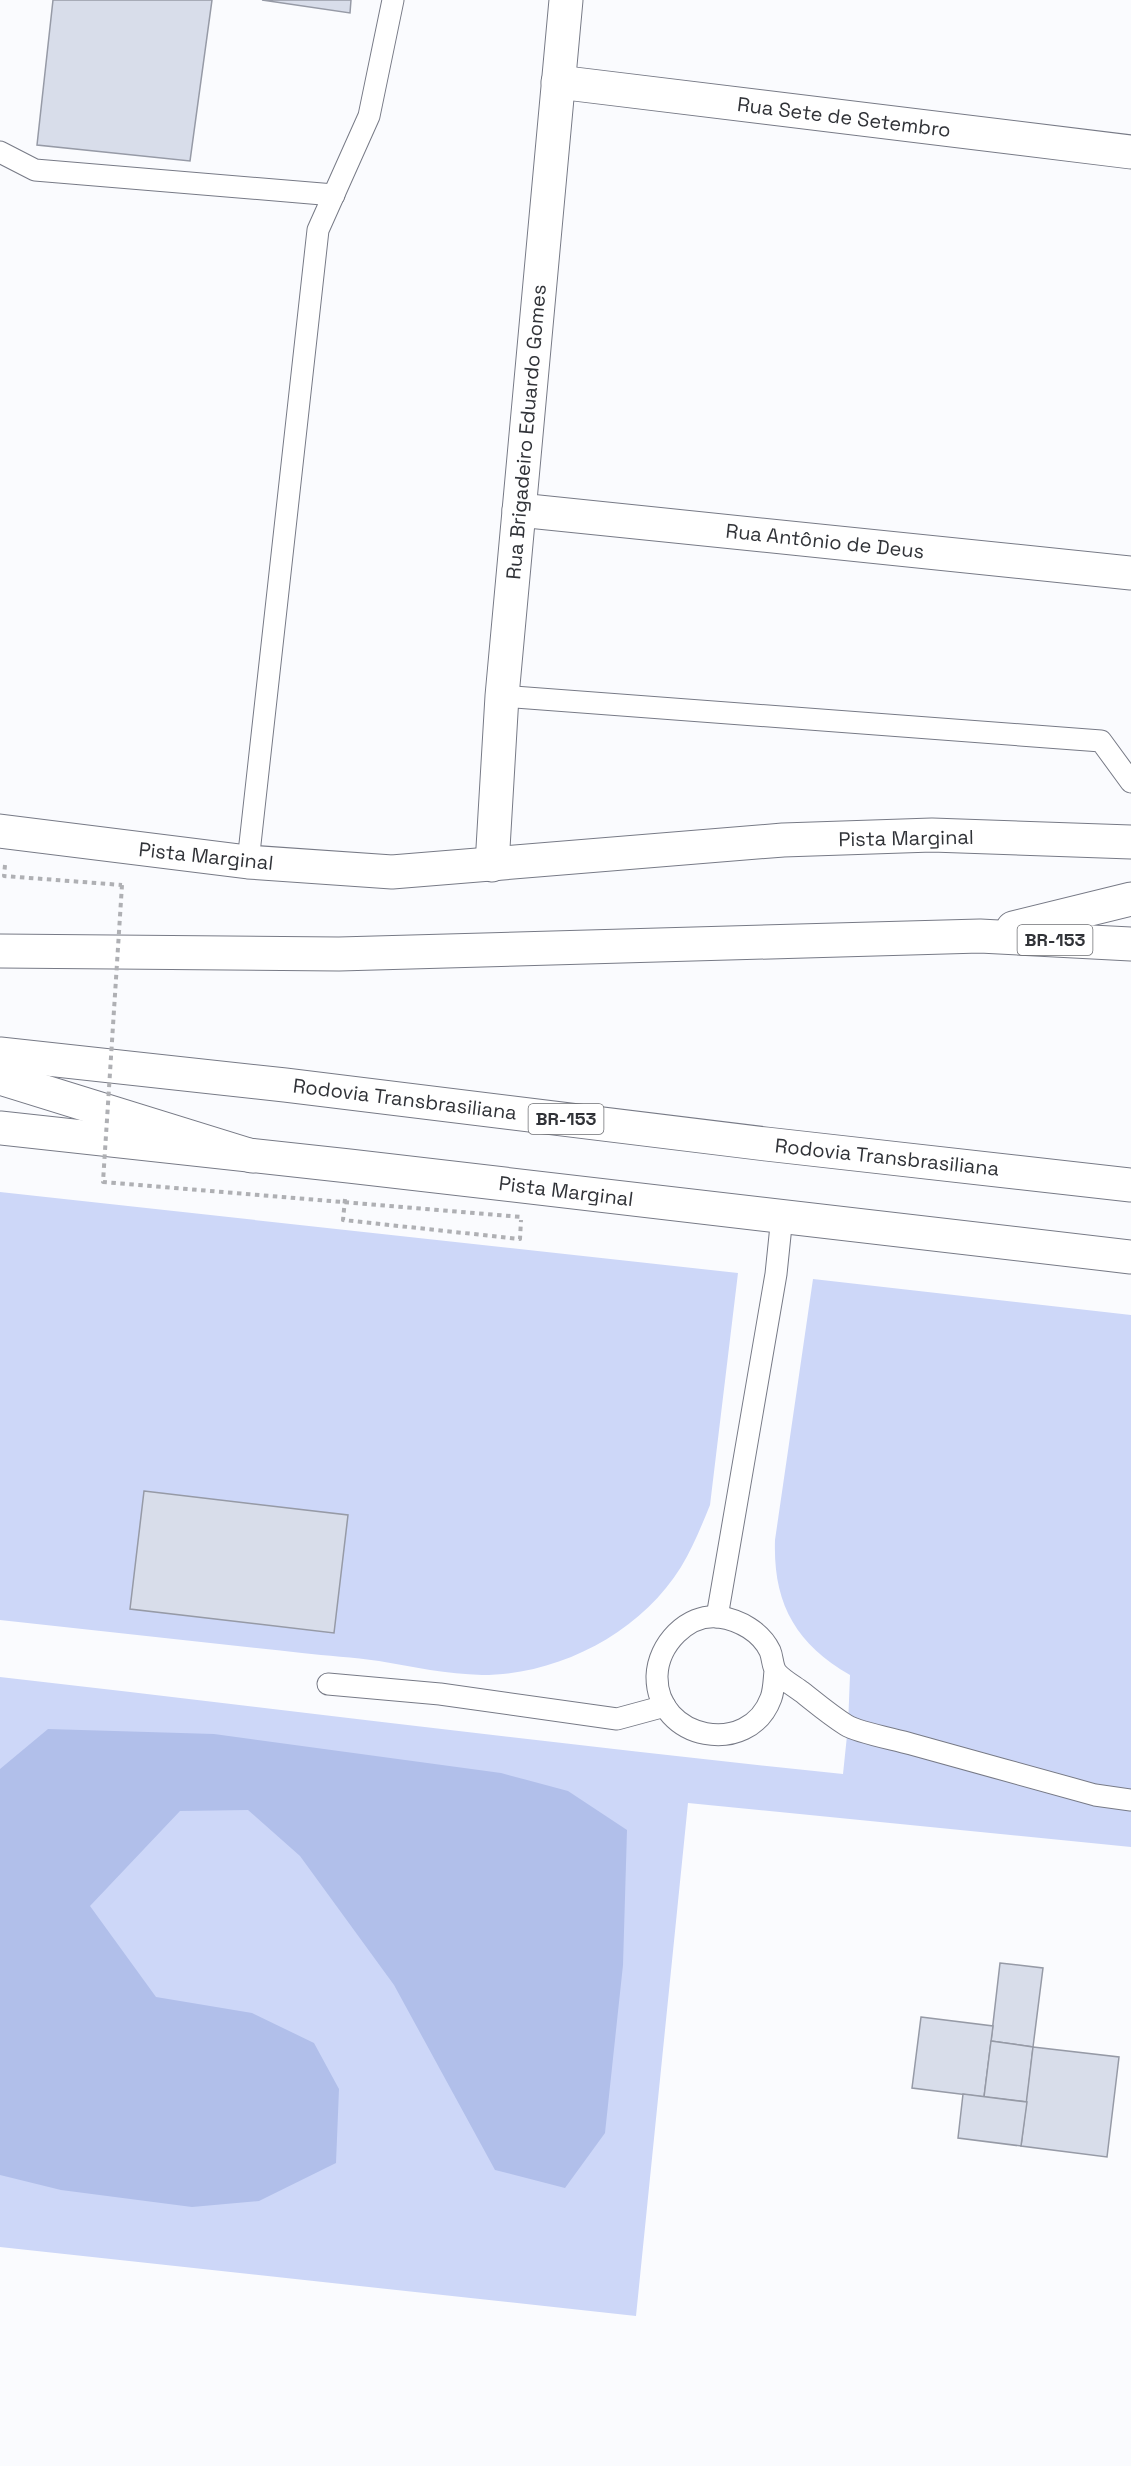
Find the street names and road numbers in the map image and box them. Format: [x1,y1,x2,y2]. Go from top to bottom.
street label: Rua Sete de Setembro [736,91,952,143]
street label: Rua Brigadeiro Eduardo Gomes [500,283,552,581]
street label: Rua Antônio de Deus [724,518,926,564]
street label: Pista Marginal [838,824,974,852]
street label: Pista Marginal [137,836,275,876]
road number: BR-153 [1018,925,1092,955]
street label: Rodovia Transbrasiliana [292,1072,518,1126]
road number: BR-153 [528,1104,604,1134]
street label: Rodovia Transbrasiliana [774,1132,1000,1182]
street label: Pista Marginal [497,1170,635,1212]

